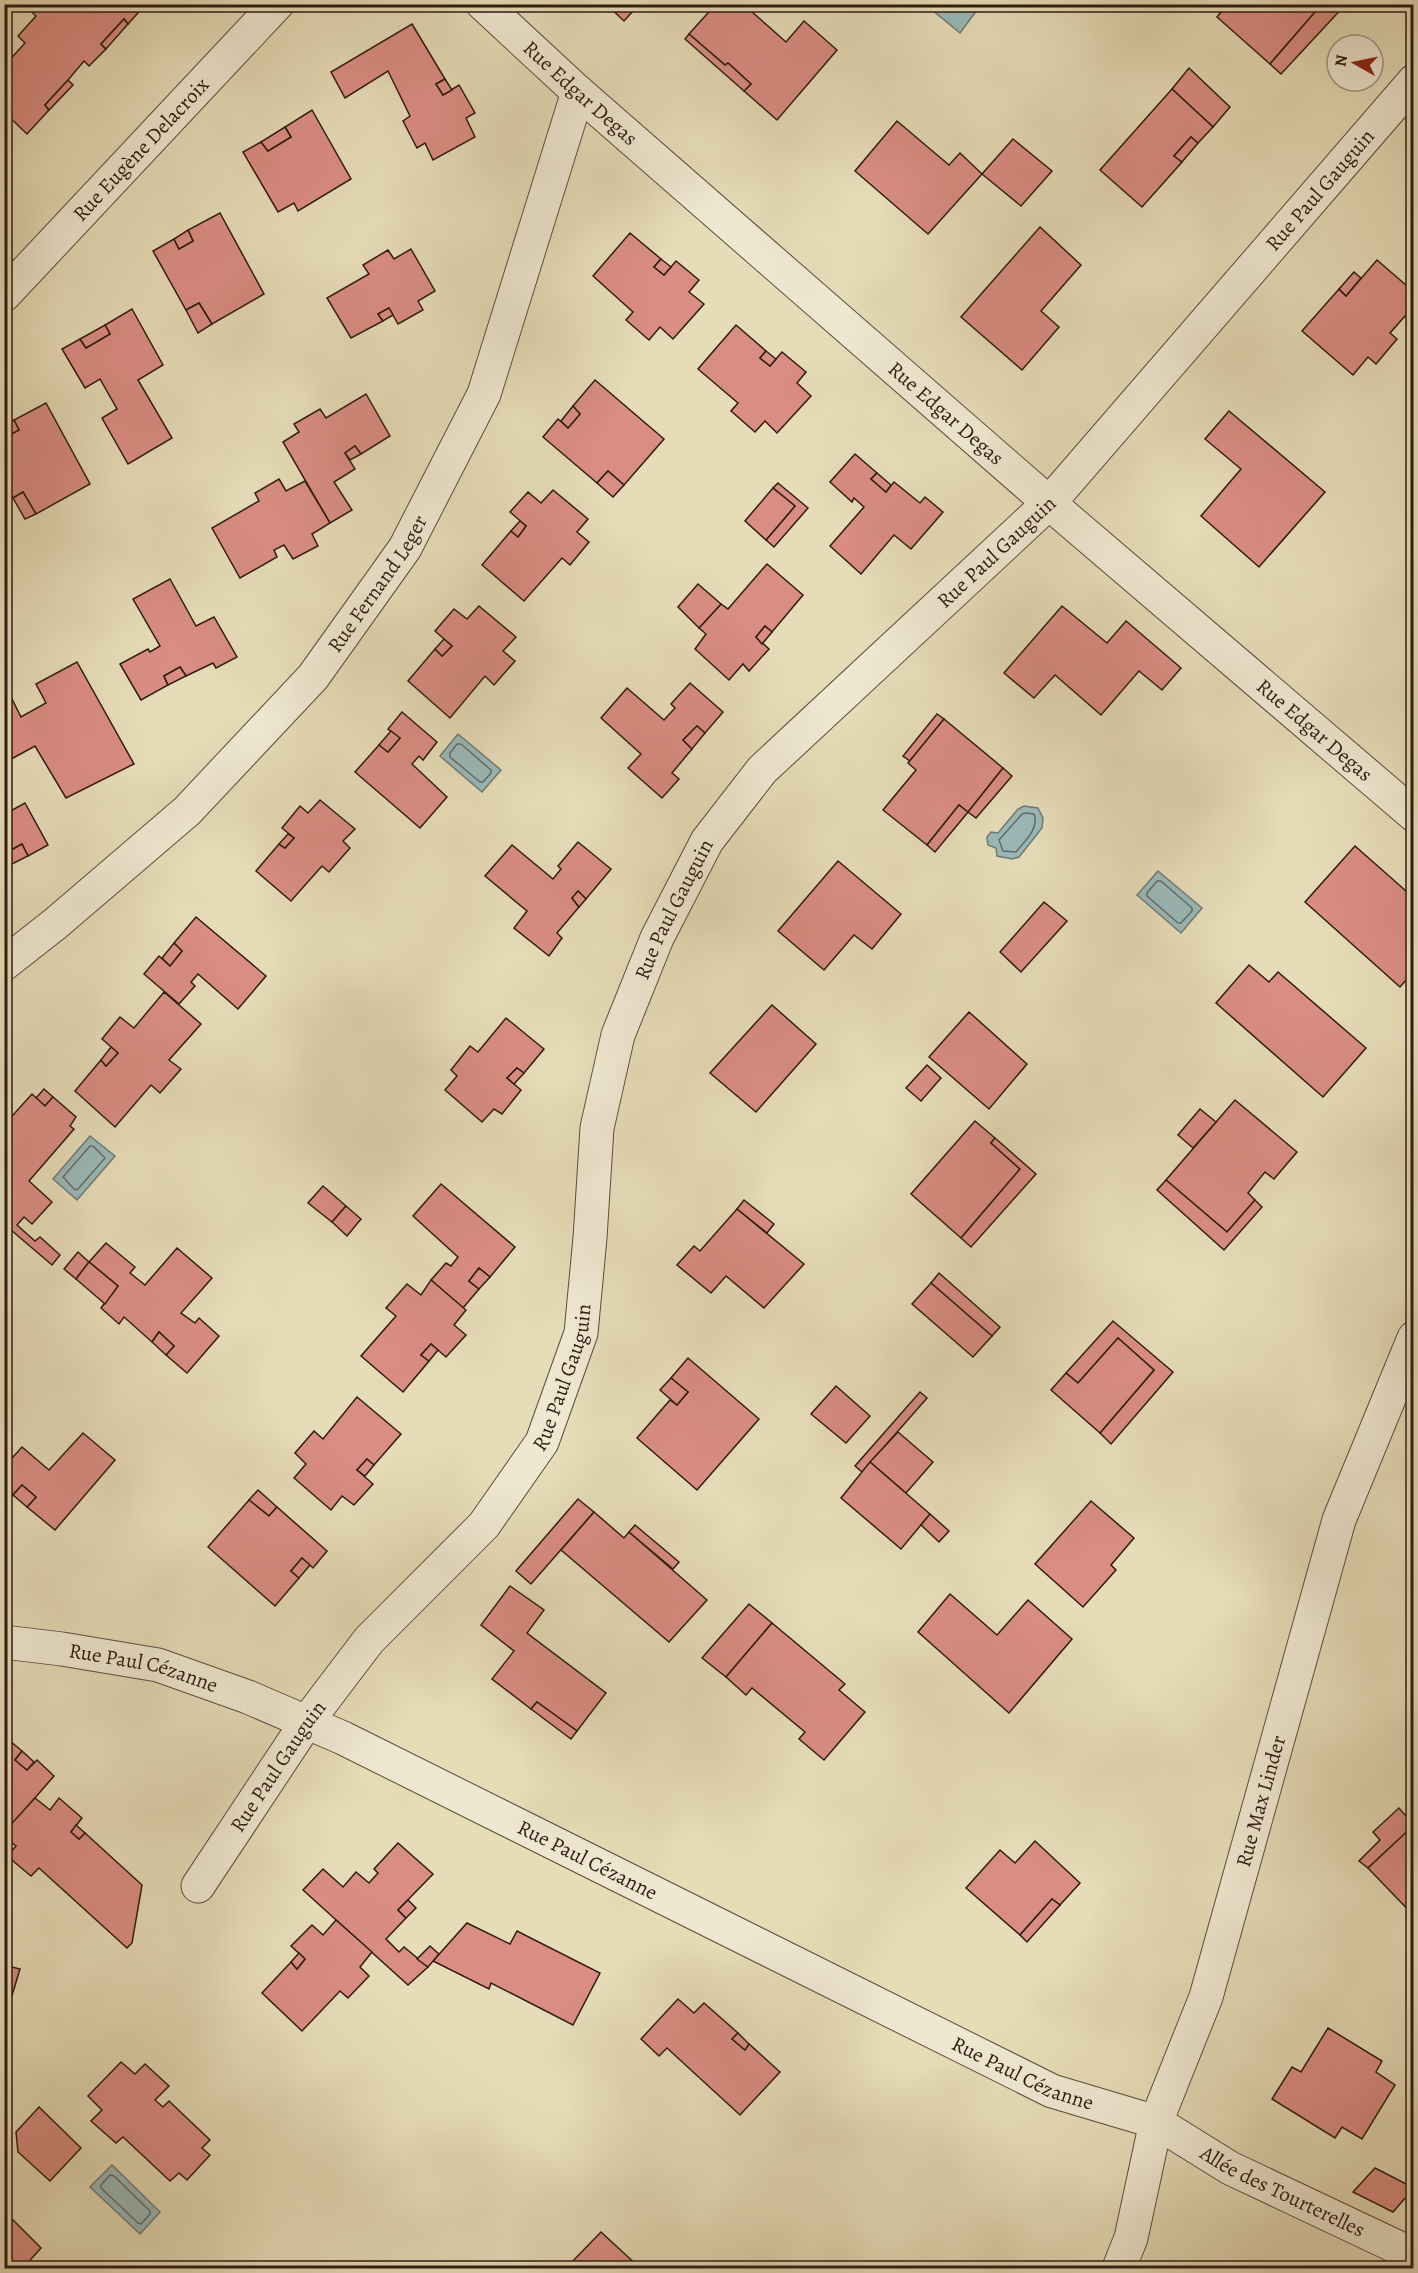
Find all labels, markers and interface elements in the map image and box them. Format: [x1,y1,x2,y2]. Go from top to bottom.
north arrow [1325,33,1385,93]
street label: Rue Edgar Degas [517,34,644,152]
text: N [1329,53,1353,68]
street label: Rue Eugène Delacroix [66,71,215,227]
street label: Rue Paul Gauguin [1259,123,1381,257]
street label: Rue Edgar Degas [882,355,1010,471]
street label: Rue Paul Gauguin [931,490,1062,614]
street label: Rue Fernand Leger [321,510,434,658]
street label: Rue Edgar Degas [1250,672,1379,788]
street label: Rue Paul Gauguin [628,834,720,984]
street label: Rue Paul Gauguin [526,1303,598,1457]
street label: Rue Paul Cézanne [67,1636,222,1699]
street label: Rue Paul Gauguin [224,1695,332,1838]
street label: Rue Max Linder [1229,1732,1292,1870]
street label: Rue Paul Cézanne [513,1813,662,1906]
street label: Rue Paul Cézanne [947,2029,1097,2117]
street label: Allée des Tourterelles [1194,2138,1370,2244]

